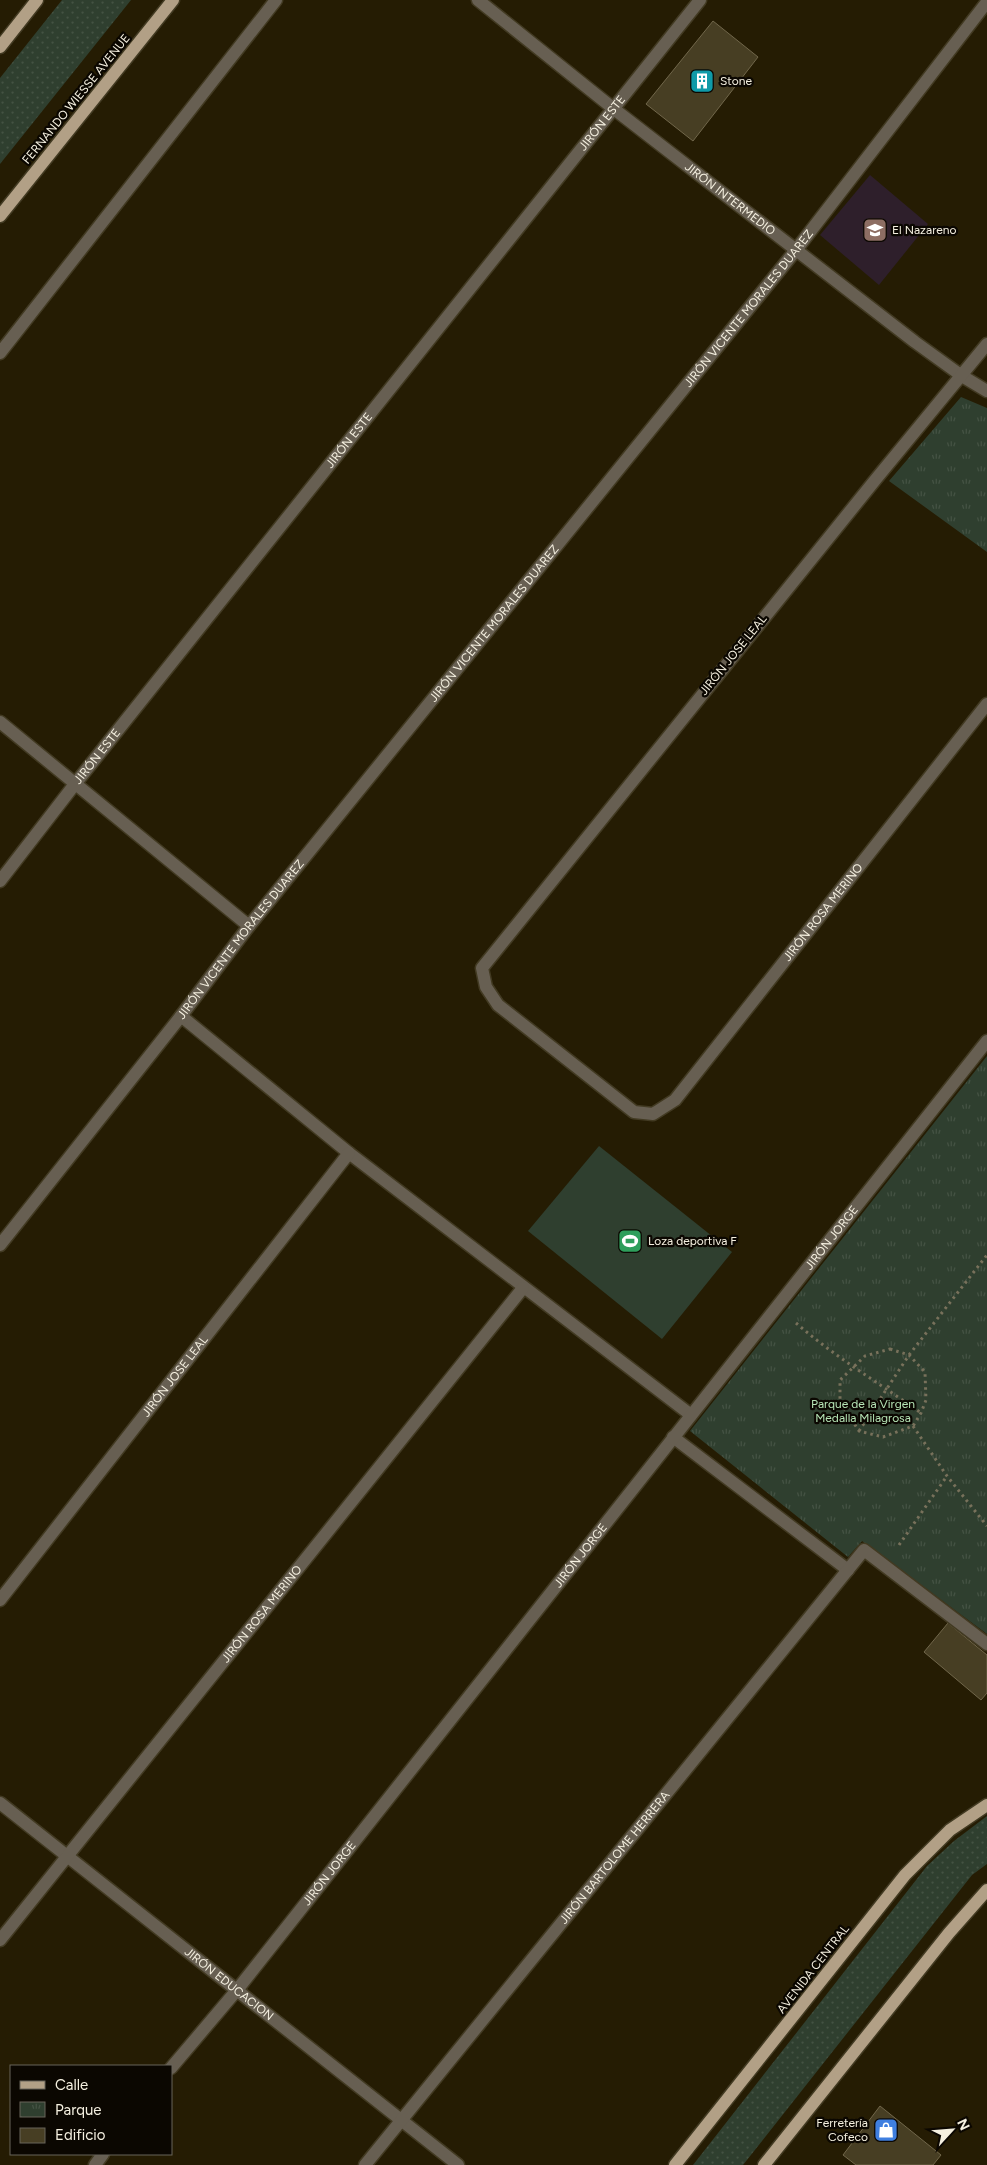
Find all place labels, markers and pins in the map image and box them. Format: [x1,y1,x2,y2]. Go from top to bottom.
building icon: Stone [689,68,715,94]
place label: Stone [720,74,753,88]
school or university icon: El Nazareno [862,217,888,243]
place label: El Nazareno [892,223,956,237]
sports icon: Loza deportiva F [617,1228,643,1254]
place label: Loza deportiva F [648,1234,737,1248]
place label: Ferretería Cofeco [816,2116,868,2144]
shop icon: Ferretería Cofeco [873,2117,899,2143]

